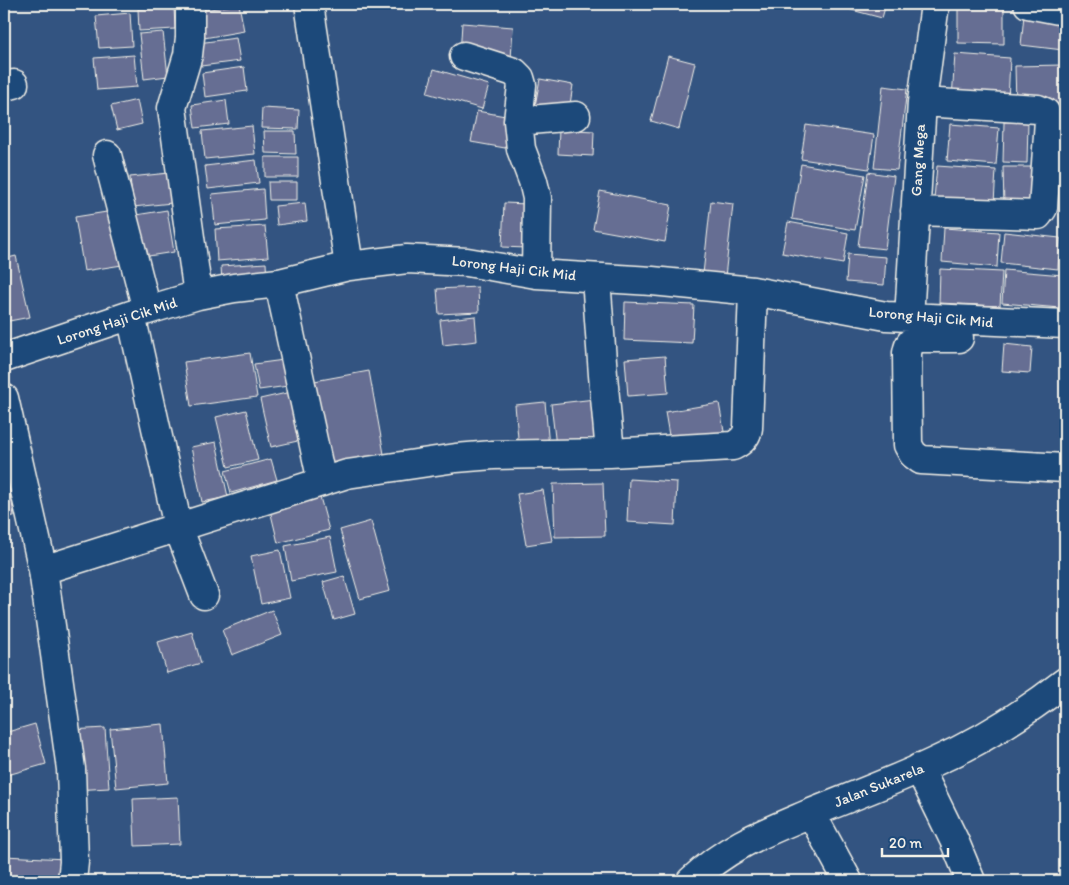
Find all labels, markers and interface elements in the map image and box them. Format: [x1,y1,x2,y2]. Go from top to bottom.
street label: Gang Mega [907,123,929,197]
street label: Lorong Haji Cik Mid [451,251,577,285]
street label: Lorong Haji Cik Mid [55,293,179,349]
street label: Lorong Haji Cik Mid [868,303,994,331]
street label: Jalan Sukarela [831,759,927,811]
scale bar [882,825,948,857]
text: 20 m [889,834,923,852]

